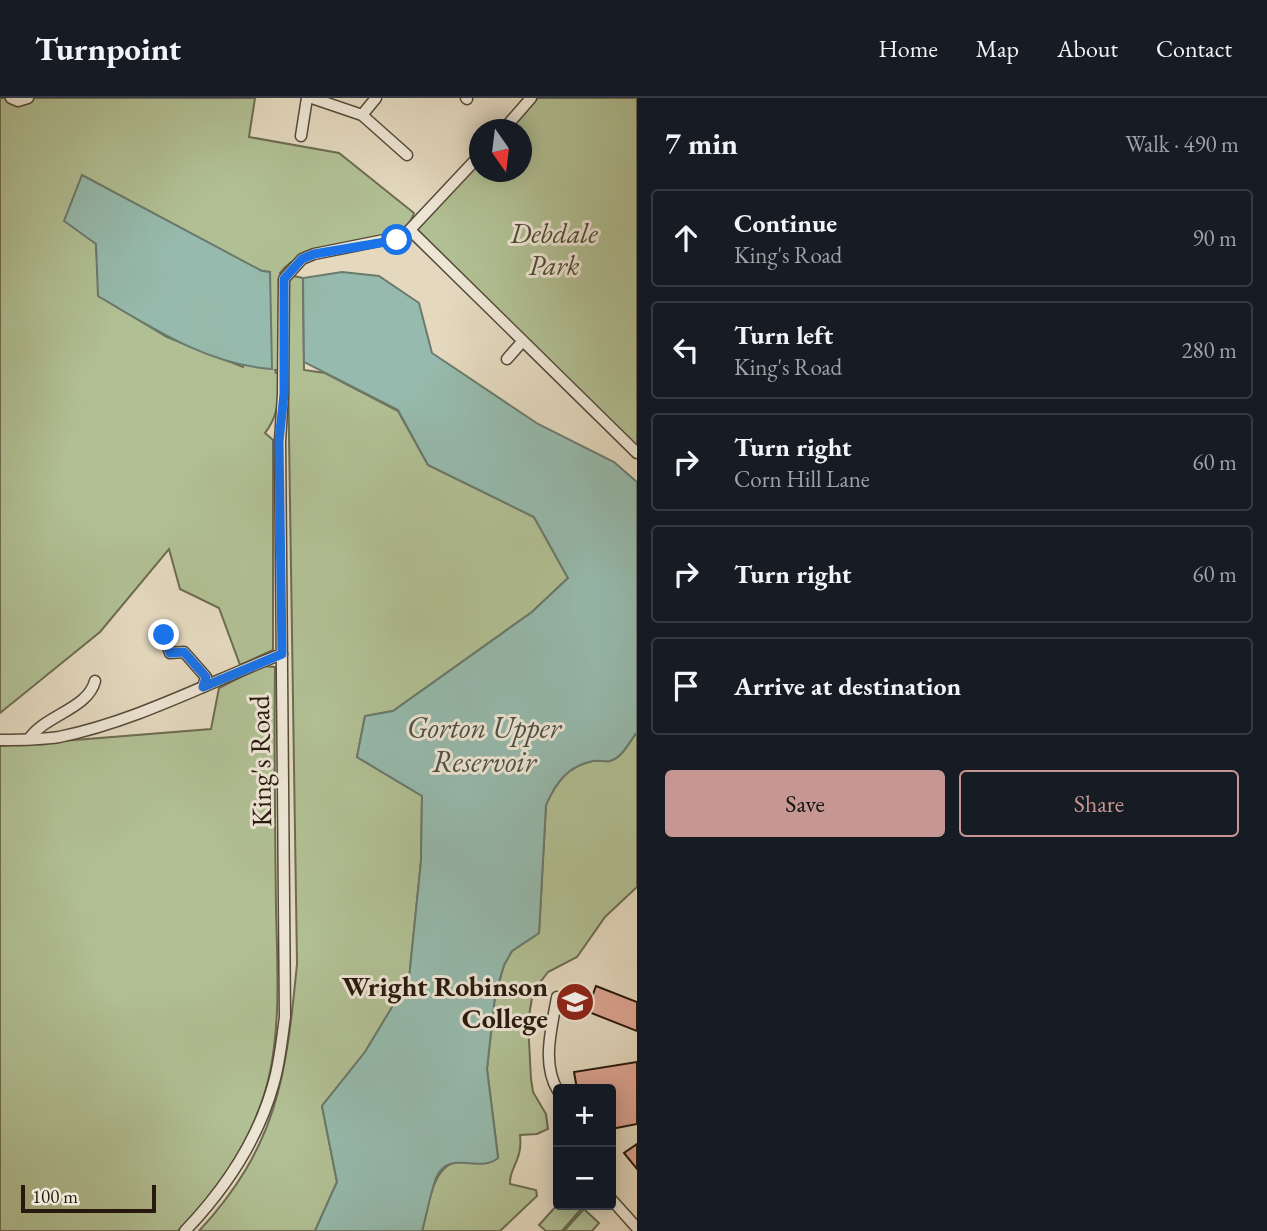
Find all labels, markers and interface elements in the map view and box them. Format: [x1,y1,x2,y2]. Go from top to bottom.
text: Turnpoint [35,27,181,70]
text: Home [878,33,938,64]
text: Map [976,33,1019,64]
text: About [1057,33,1118,64]
text: Contact [1156,33,1232,64]
north arrow [469,119,532,182]
text: 7 min [665,124,738,163]
text: Walk · 490 m [1125,129,1239,159]
text: Continue [734,206,837,240]
park label: Debdale Park [509,215,598,283]
icon: ahead [667,219,705,257]
text: 90 m [1192,223,1237,253]
route start [381,224,412,255]
text: King's Road [734,240,842,270]
text: Turn left [734,318,833,352]
icon: left [667,331,705,369]
text: 280 m [1181,335,1237,365]
text: King's Road [734,352,842,382]
text: Turn right [734,430,852,464]
icon: right [667,443,705,481]
text: 60 m [1192,447,1237,477]
text: Corn Hill Lane [734,464,870,494]
icon: right [667,555,705,593]
text: Turn right [734,557,852,591]
text: 60 m [1192,559,1237,589]
route end [148,619,179,650]
icon: arrive [667,667,705,705]
text: Arrive at destination [734,669,961,703]
street label: King's Road [241,694,279,827]
water label: Gorton Upper Reservoir [407,708,563,781]
button: Save [665,770,945,837]
button: Share [959,770,1239,837]
place label: Wright Robinson College [342,968,548,1036]
school or university icon: Wright Robinson College [554,981,596,1023]
map controls [553,1084,616,1210]
button: + [553,1084,616,1147]
button: − [553,1147,616,1210]
scale bar [21,1182,156,1214]
text: 100 m [32,1184,78,1209]

